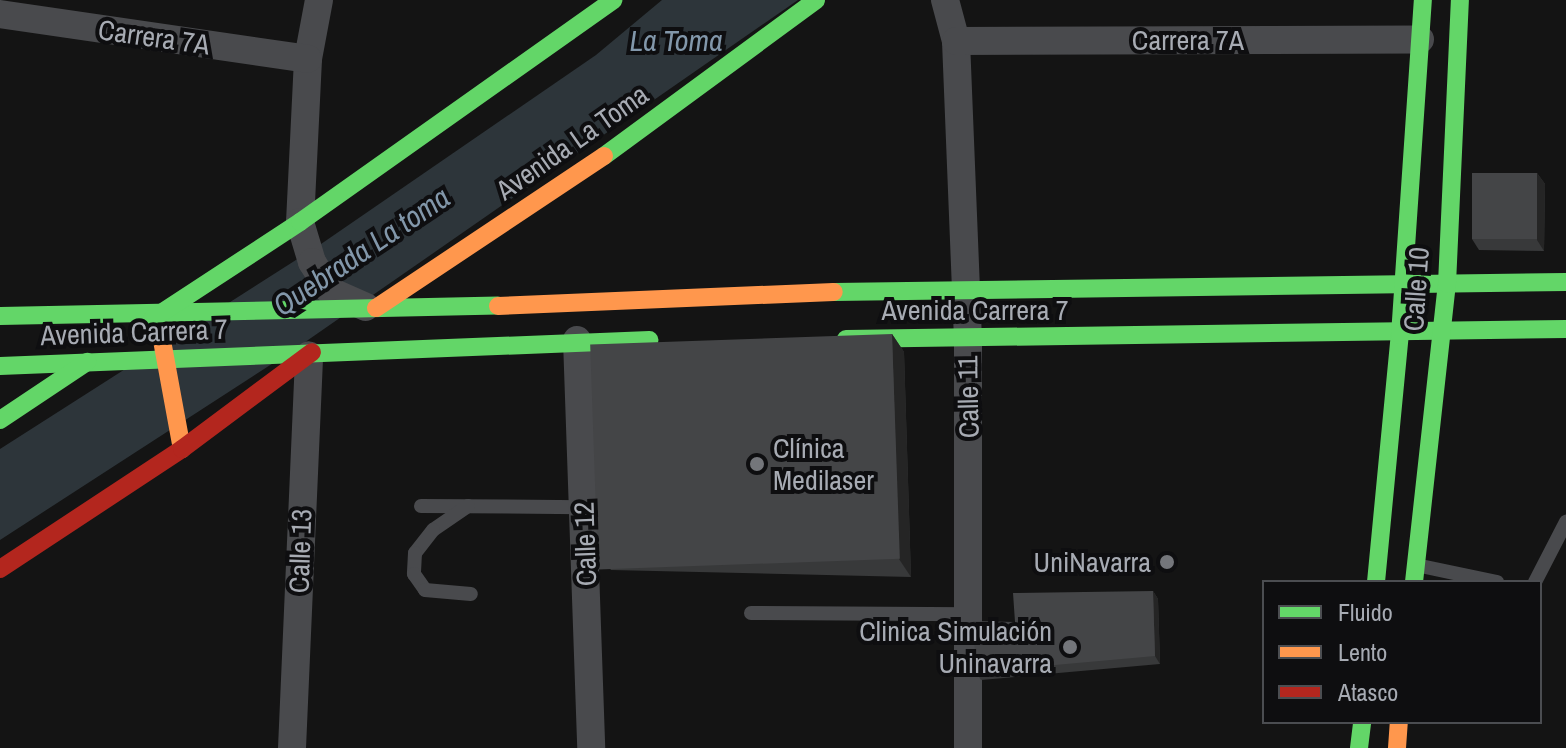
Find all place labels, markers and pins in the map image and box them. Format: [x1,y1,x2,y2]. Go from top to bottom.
place label: Clínica Medilaser [773,431,874,497]
marker: Clínica Medilaser [748,455,766,473]
place label: UniNavarra [1034,545,1151,579]
marker: UniNavarra [1158,553,1176,571]
place label: Clinica Simulación Uninavarra [859,614,1052,680]
marker: Clinica Simulación Uninavarra [1059,636,1081,658]

